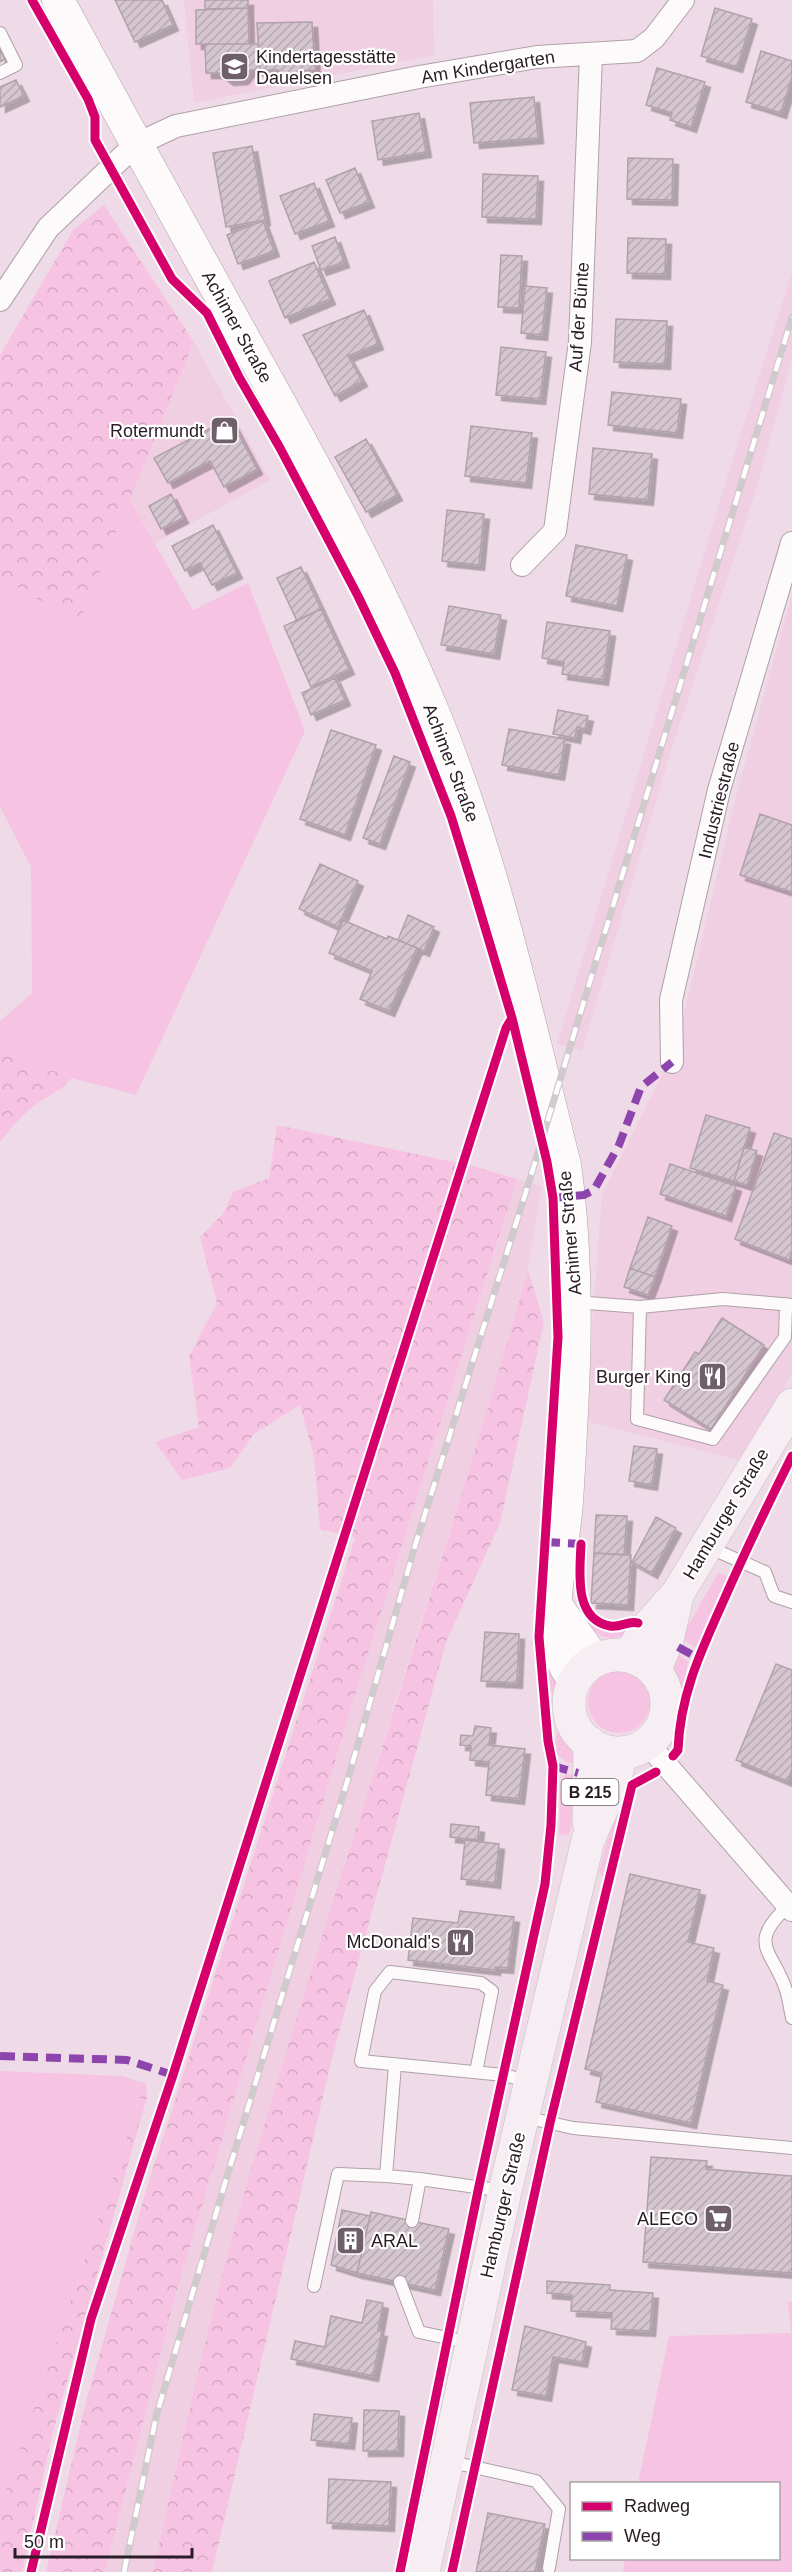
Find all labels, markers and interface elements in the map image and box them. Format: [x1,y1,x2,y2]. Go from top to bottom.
place label: Kindertagesstätte Dauelsen [256,47,396,88]
street label: Am Kindergarten [420,47,556,87]
school or university icon: Kindertagesstätte Dauelsen [219,51,251,83]
street label: Auf der Bünte [565,261,593,373]
street label: Achimer Straße [198,267,276,387]
shop icon: Rotermundt [209,415,241,447]
place label: Rotermundt [110,421,204,441]
street label: Achimer Straße [419,701,483,825]
street label: Industriestraße [695,739,743,861]
street label: Achimer Straße [555,1170,585,1296]
restaurant icon: Burger King [696,1361,728,1393]
place label: Burger King [596,1367,691,1387]
street label: Hamburger Straße [679,1445,773,1583]
road number: B 215 [562,1779,618,1805]
restaurant icon: McDonald's [445,1926,477,1958]
place label: McDonald's [347,1932,440,1952]
street label: Hamburger Straße [476,2130,530,2280]
supermarket icon: ALECO [703,2203,735,2235]
place label: ALECO [637,2209,698,2229]
building icon: ARAL [334,2225,366,2257]
place label: ARAL [371,2231,418,2251]
legend [570,2482,780,2560]
text: Radweg [624,2496,690,2516]
scale bar [15,2521,192,2559]
text: Weg [624,2526,661,2546]
text: 50 m [24,2532,64,2552]

